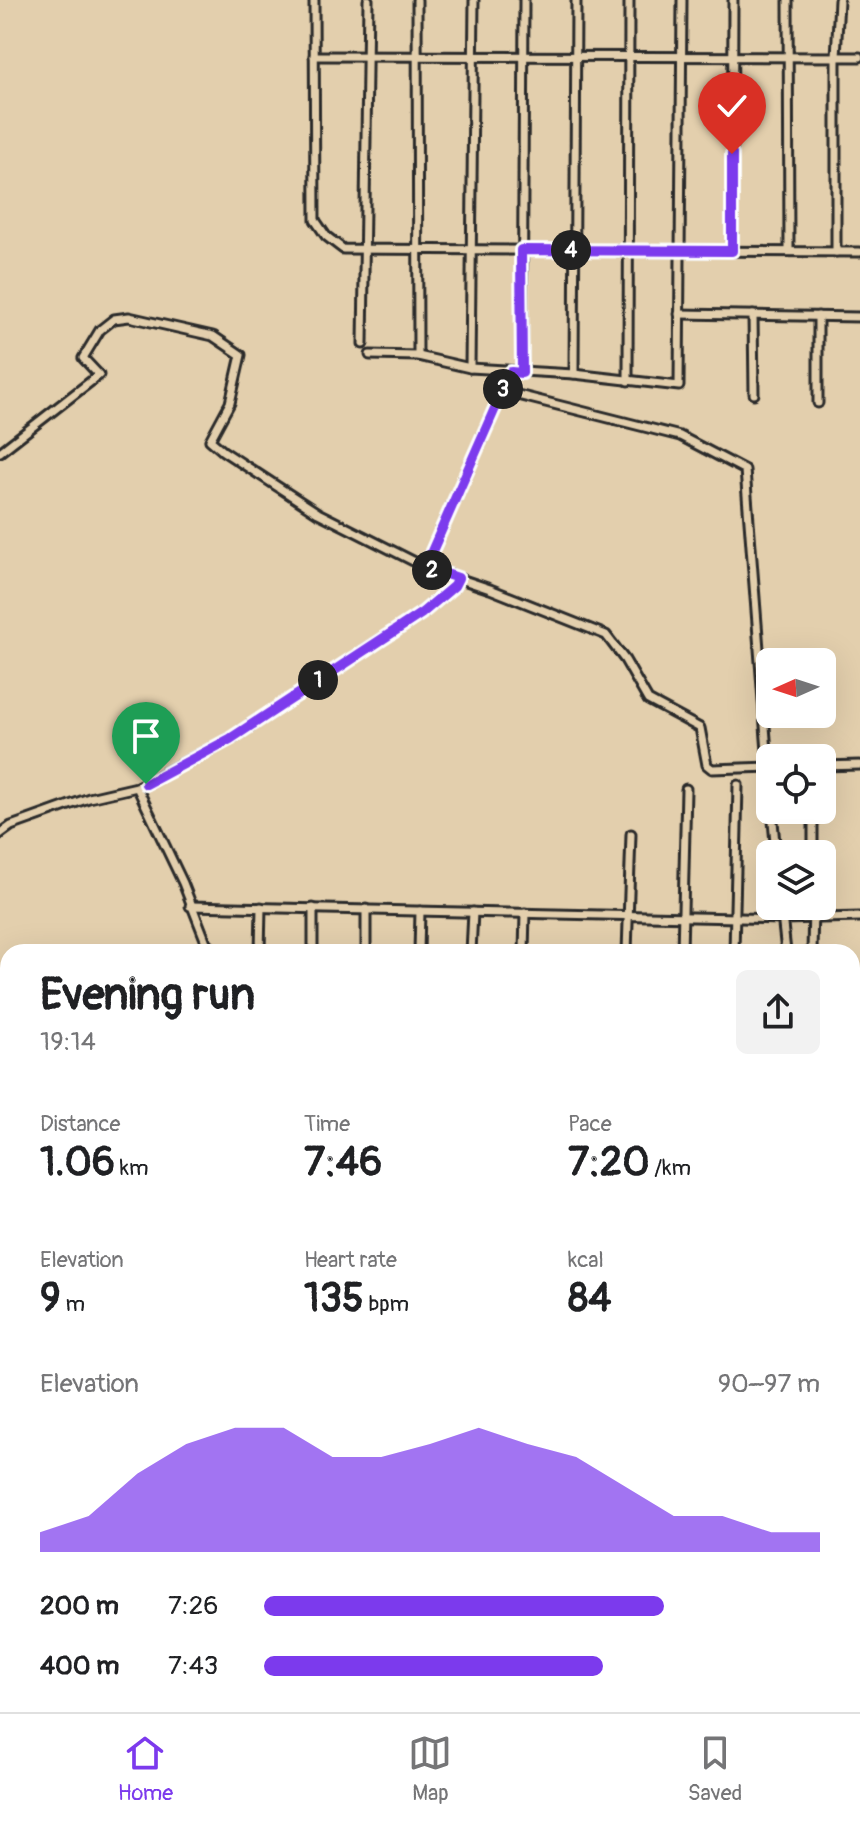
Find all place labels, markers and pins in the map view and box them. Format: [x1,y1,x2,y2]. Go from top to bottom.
pin [698,72,766,154]
pin: 4 [551,230,591,270]
pin: 3 [483,369,523,409]
pin: 2 [412,550,452,590]
pin: 1 [298,660,338,700]
pin [112,702,180,784]

